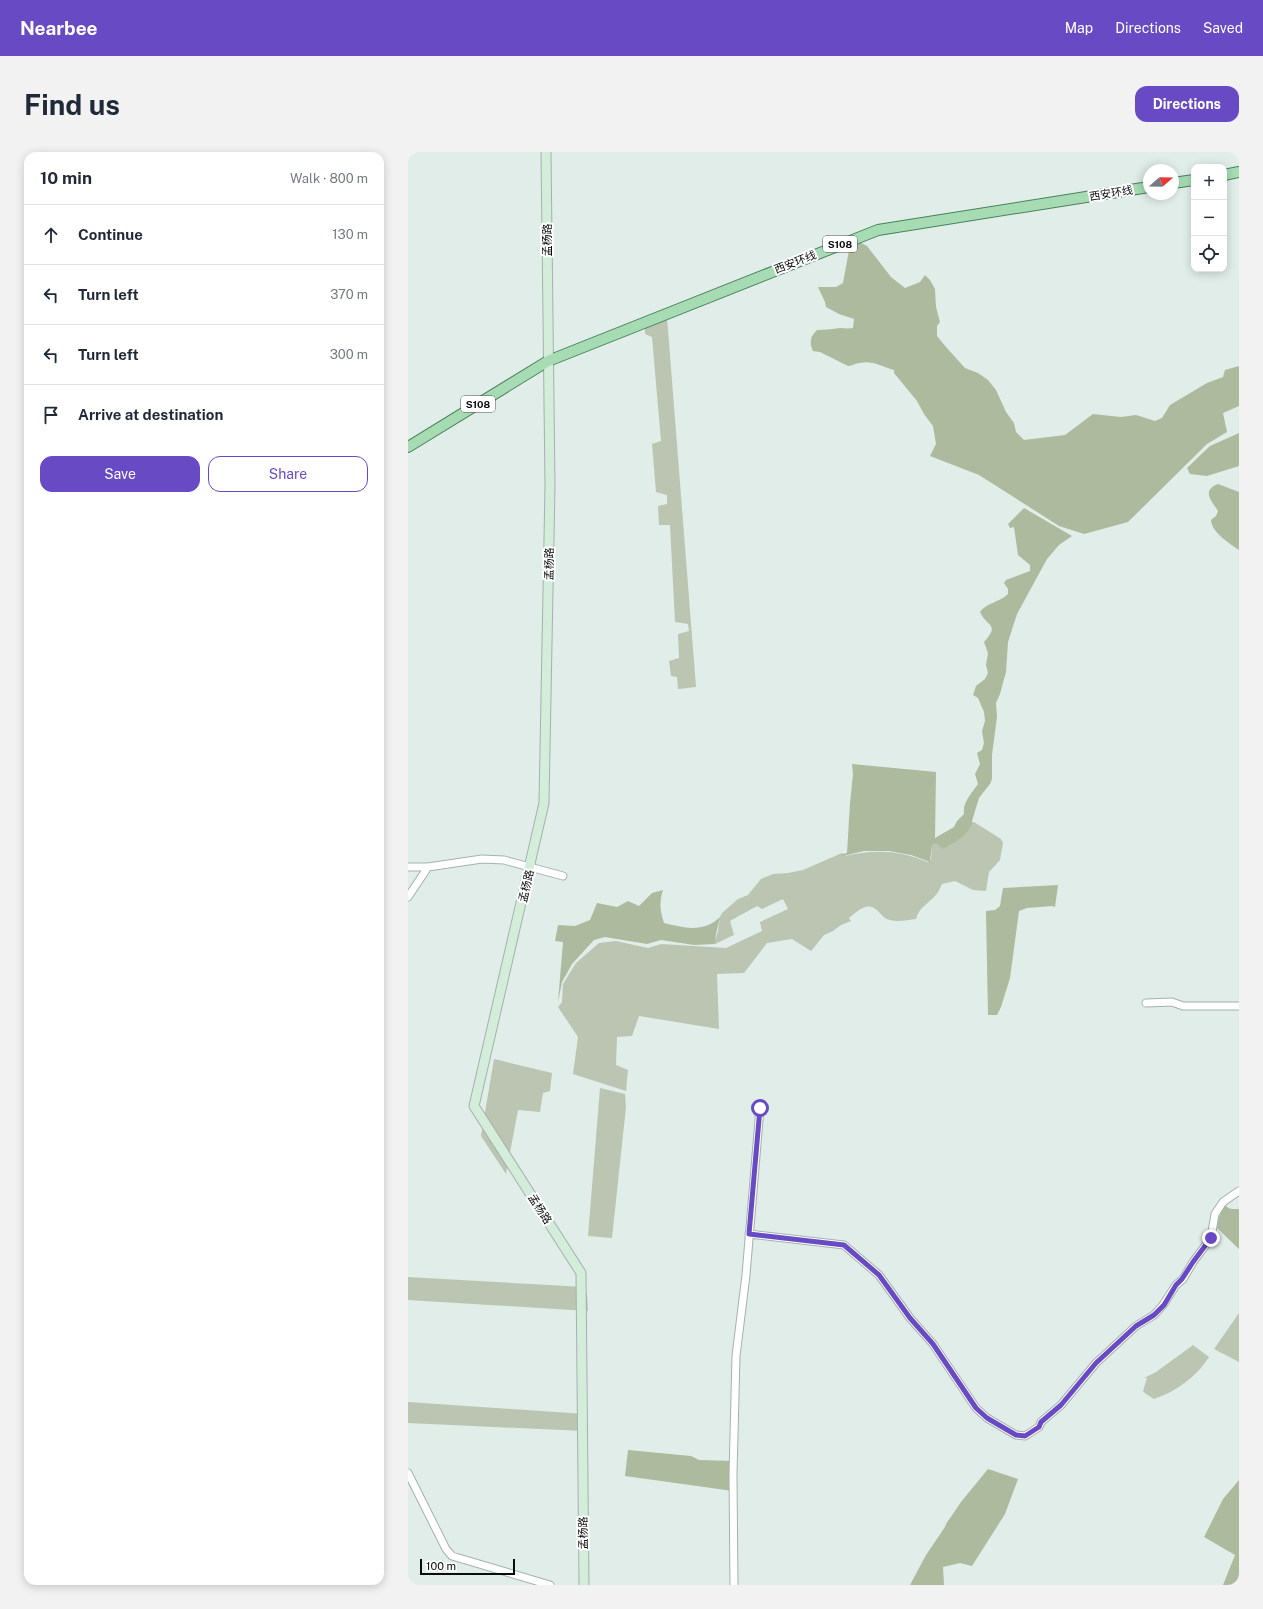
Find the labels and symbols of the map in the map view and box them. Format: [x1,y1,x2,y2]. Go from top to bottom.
north arrow [1143,164,1179,200]
street label: 西安环线 [1088,184,1134,202]
street label: 孟杨路 [541,224,553,257]
road number: S108 [823,236,857,252]
street label: 西安环线 [772,249,818,275]
road number: S108 [461,396,495,412]
street label: 孟杨路 [543,547,555,581]
street label: 孟杨路 [516,869,536,903]
route start [751,1099,769,1117]
street label: 孟杨路 [526,1192,554,1226]
route end [1202,1229,1220,1247]
street label: 孟杨路 [577,1516,589,1550]
scale bar [420,1557,515,1576]

